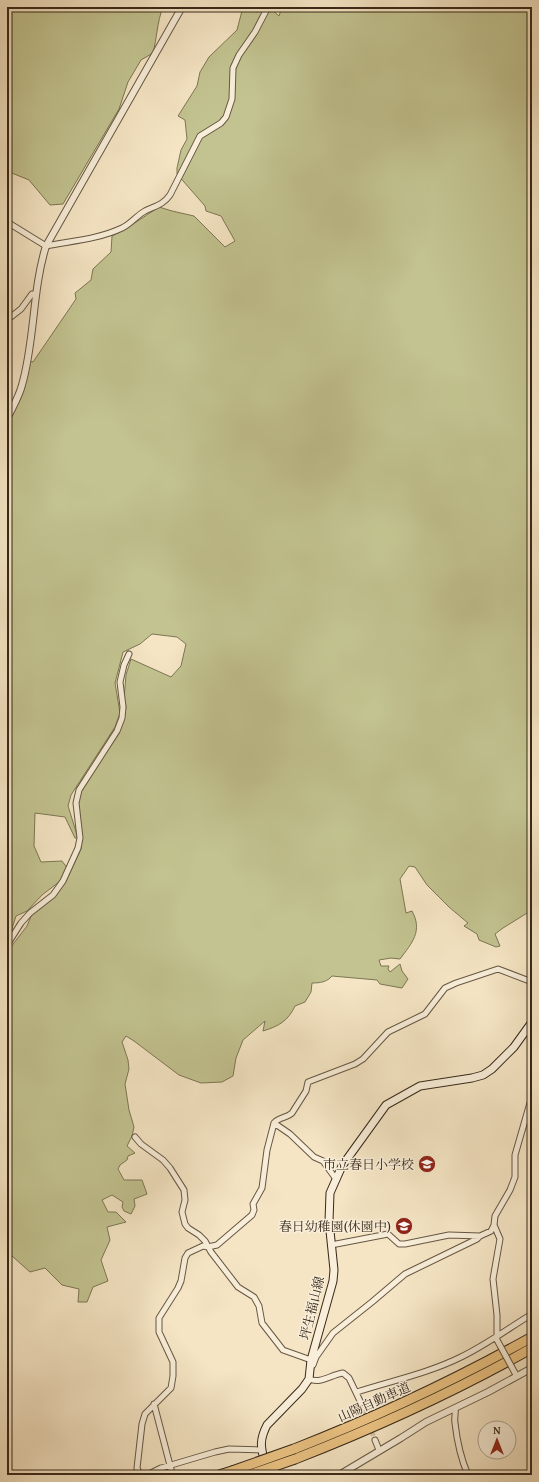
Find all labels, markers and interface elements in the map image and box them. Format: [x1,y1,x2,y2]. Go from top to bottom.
school or university icon: 市立春日小学校 [417,1154,437,1174]
place label: 市立春日小学校 [323,1155,414,1174]
school or university icon: 春日幼稚園(休園中) [394,1216,414,1236]
place label: 春日幼稚園(休園中) [279,1217,391,1236]
street label: 坪生福山線 [295,1274,329,1342]
street label: 山陽自動車道 [335,1377,413,1427]
north arrow [477,1420,517,1460]
text: N [493,1422,501,1438]

